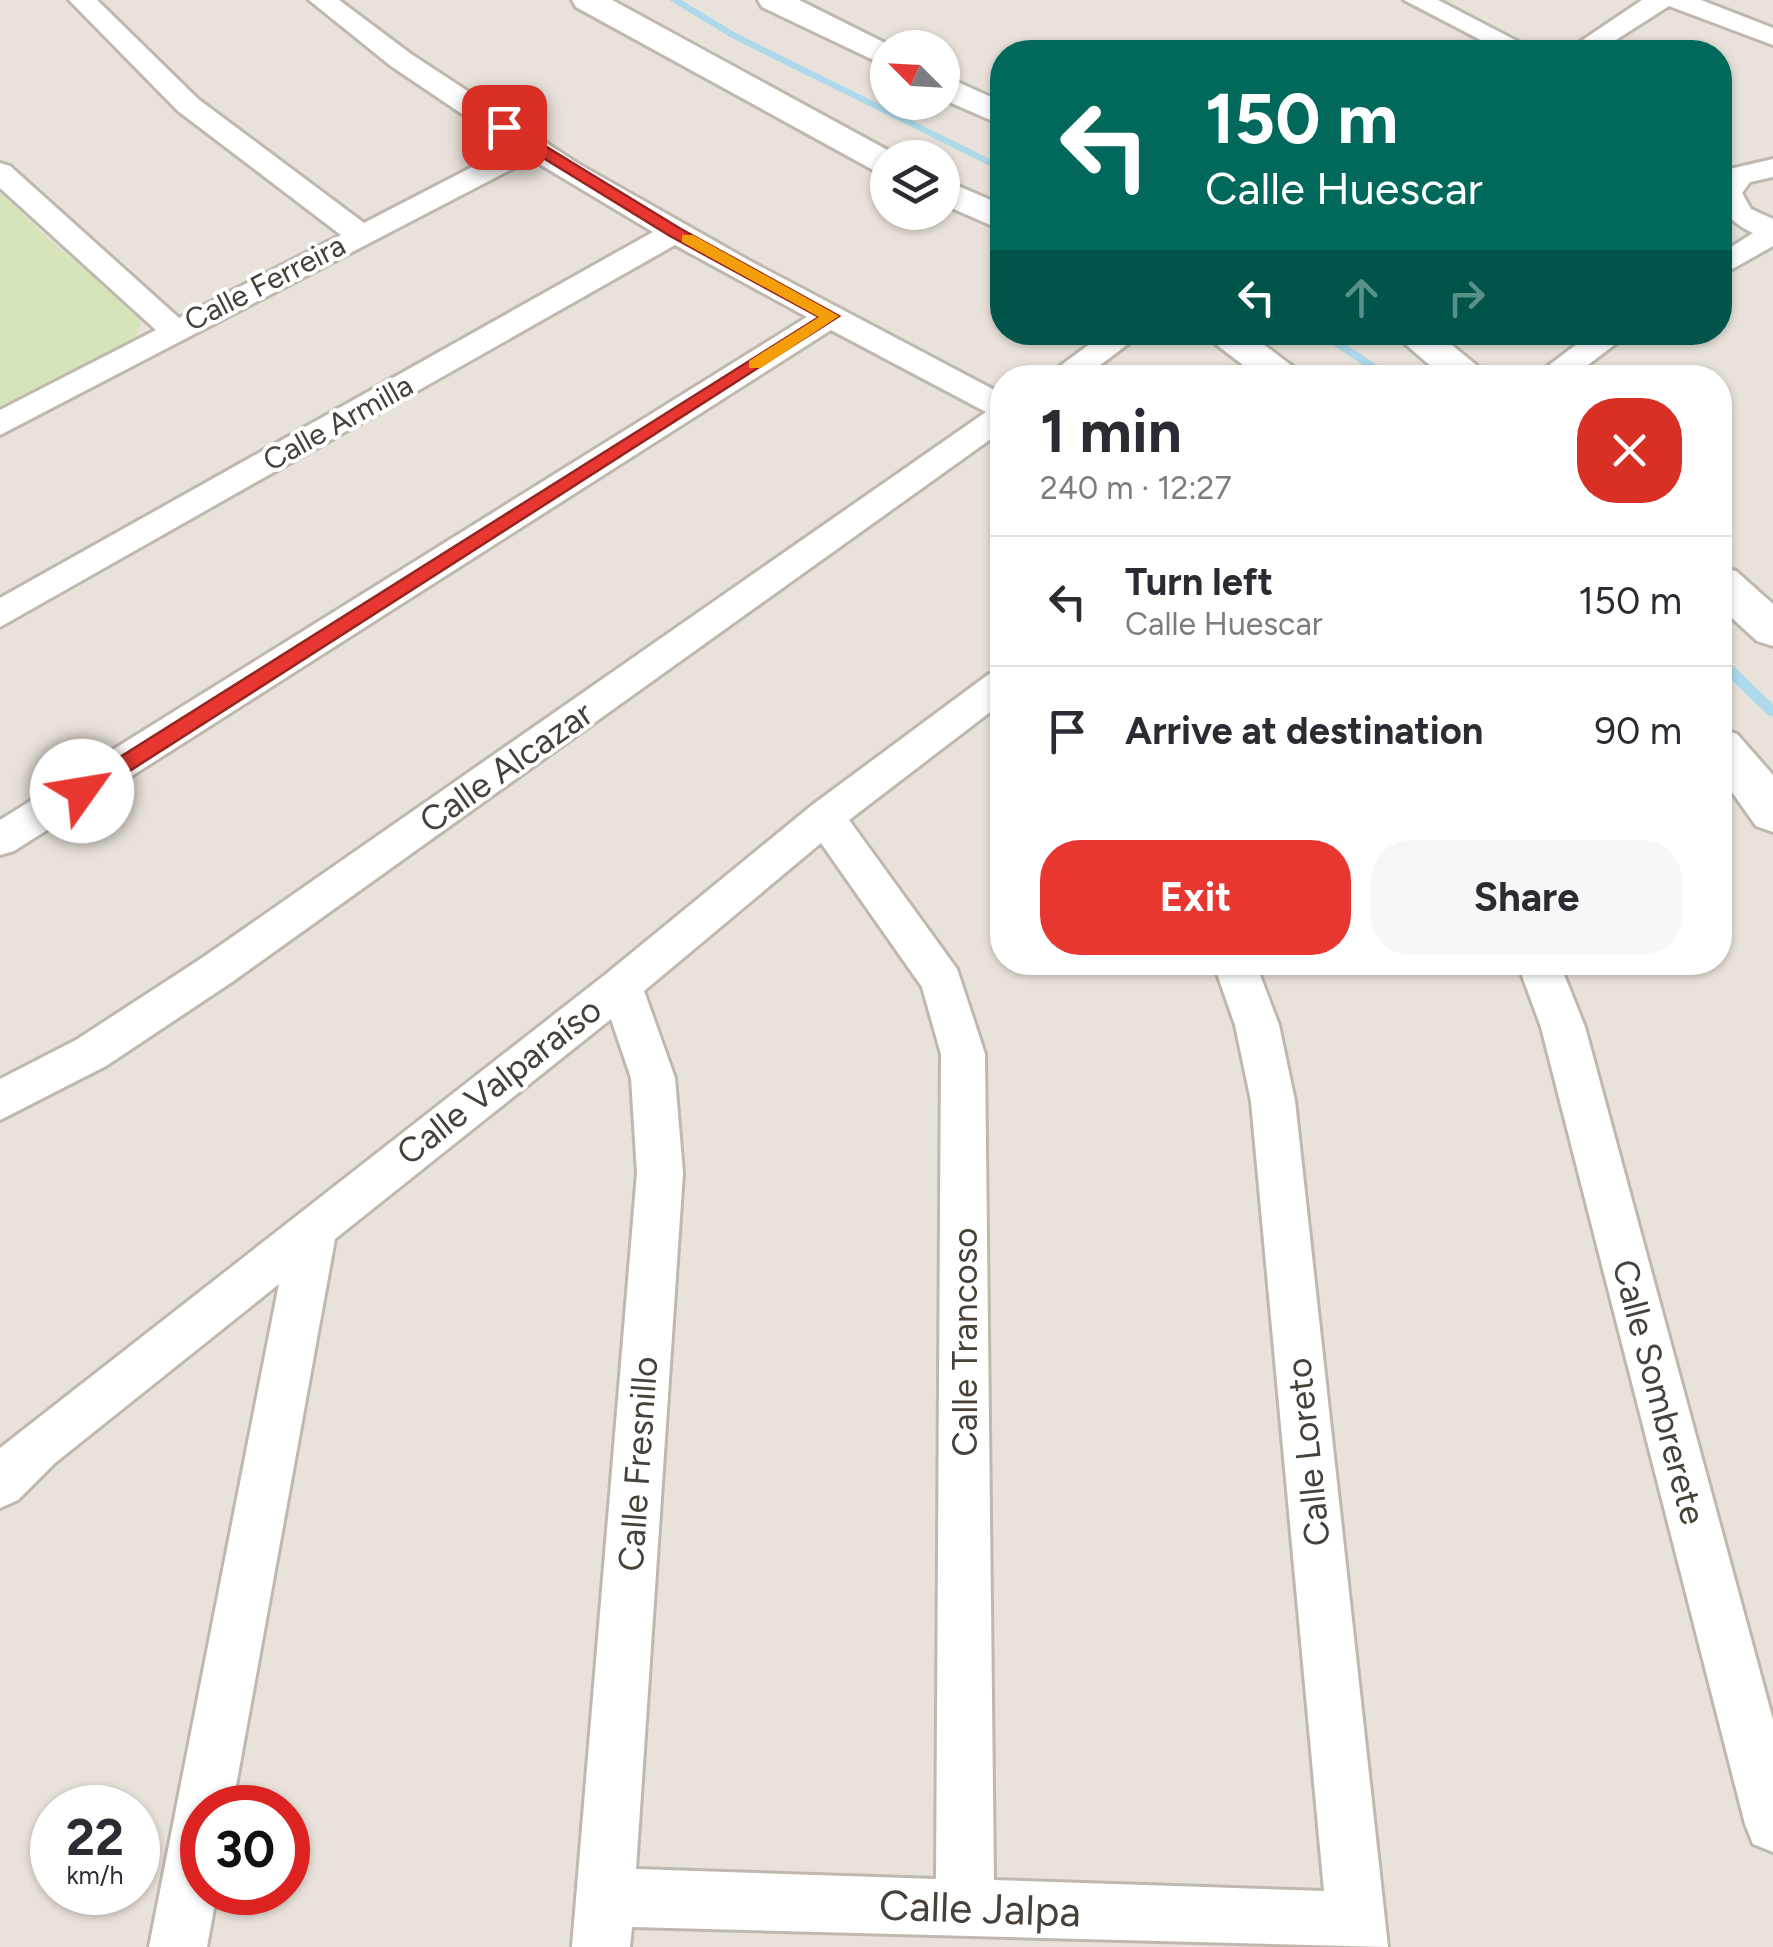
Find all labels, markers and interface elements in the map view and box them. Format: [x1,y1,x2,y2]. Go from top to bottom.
north arrow [870,30,960,120]
map controls [870,30,960,230]
text: 150 m [1205,76,1398,161]
icon: left [1040,80,1170,210]
pin [462,85,547,170]
icon: arrive [477,100,532,155]
button: layers [870,140,960,230]
text: Calle Huescar [1205,161,1483,215]
street label: Calle Ferreira [178,226,351,339]
icon: left [1229,270,1284,325]
icon: ahead [1334,270,1389,325]
icon: right [1439,270,1494,325]
street label: Calle Armilla [256,366,419,479]
text: 1 min [1040,395,1182,467]
button: close [1577,398,1682,503]
text: 240 m · 12:27 [1040,469,1232,507]
text: Turn left [1125,559,1273,605]
icon: left [1040,574,1095,629]
text: 150 m [1578,578,1682,624]
text: Calle Huescar [1125,605,1323,643]
street label: Calle Alcazar [412,692,601,842]
icon: arrive [1040,704,1095,759]
text: Arrive at destination [1125,708,1483,754]
text: 90 m [1594,708,1682,754]
position arrow [30,739,134,843]
button: Exit [1040,840,1351,955]
button: Share [1371,840,1682,955]
street label: Calle Valparaíso [389,988,609,1174]
street label: Calle Trancoso [944,1228,986,1456]
street label: Calle Sombrerete [1603,1255,1715,1529]
street label: Calle Fresnillo [610,1355,666,1573]
street label: Calle Loreto [1277,1356,1339,1548]
speed limit sign: 30 [180,1785,310,1915]
text: 22 [66,1807,124,1868]
text: km/h [66,1860,124,1890]
street label: Calle Jalpa [878,1879,1082,1938]

